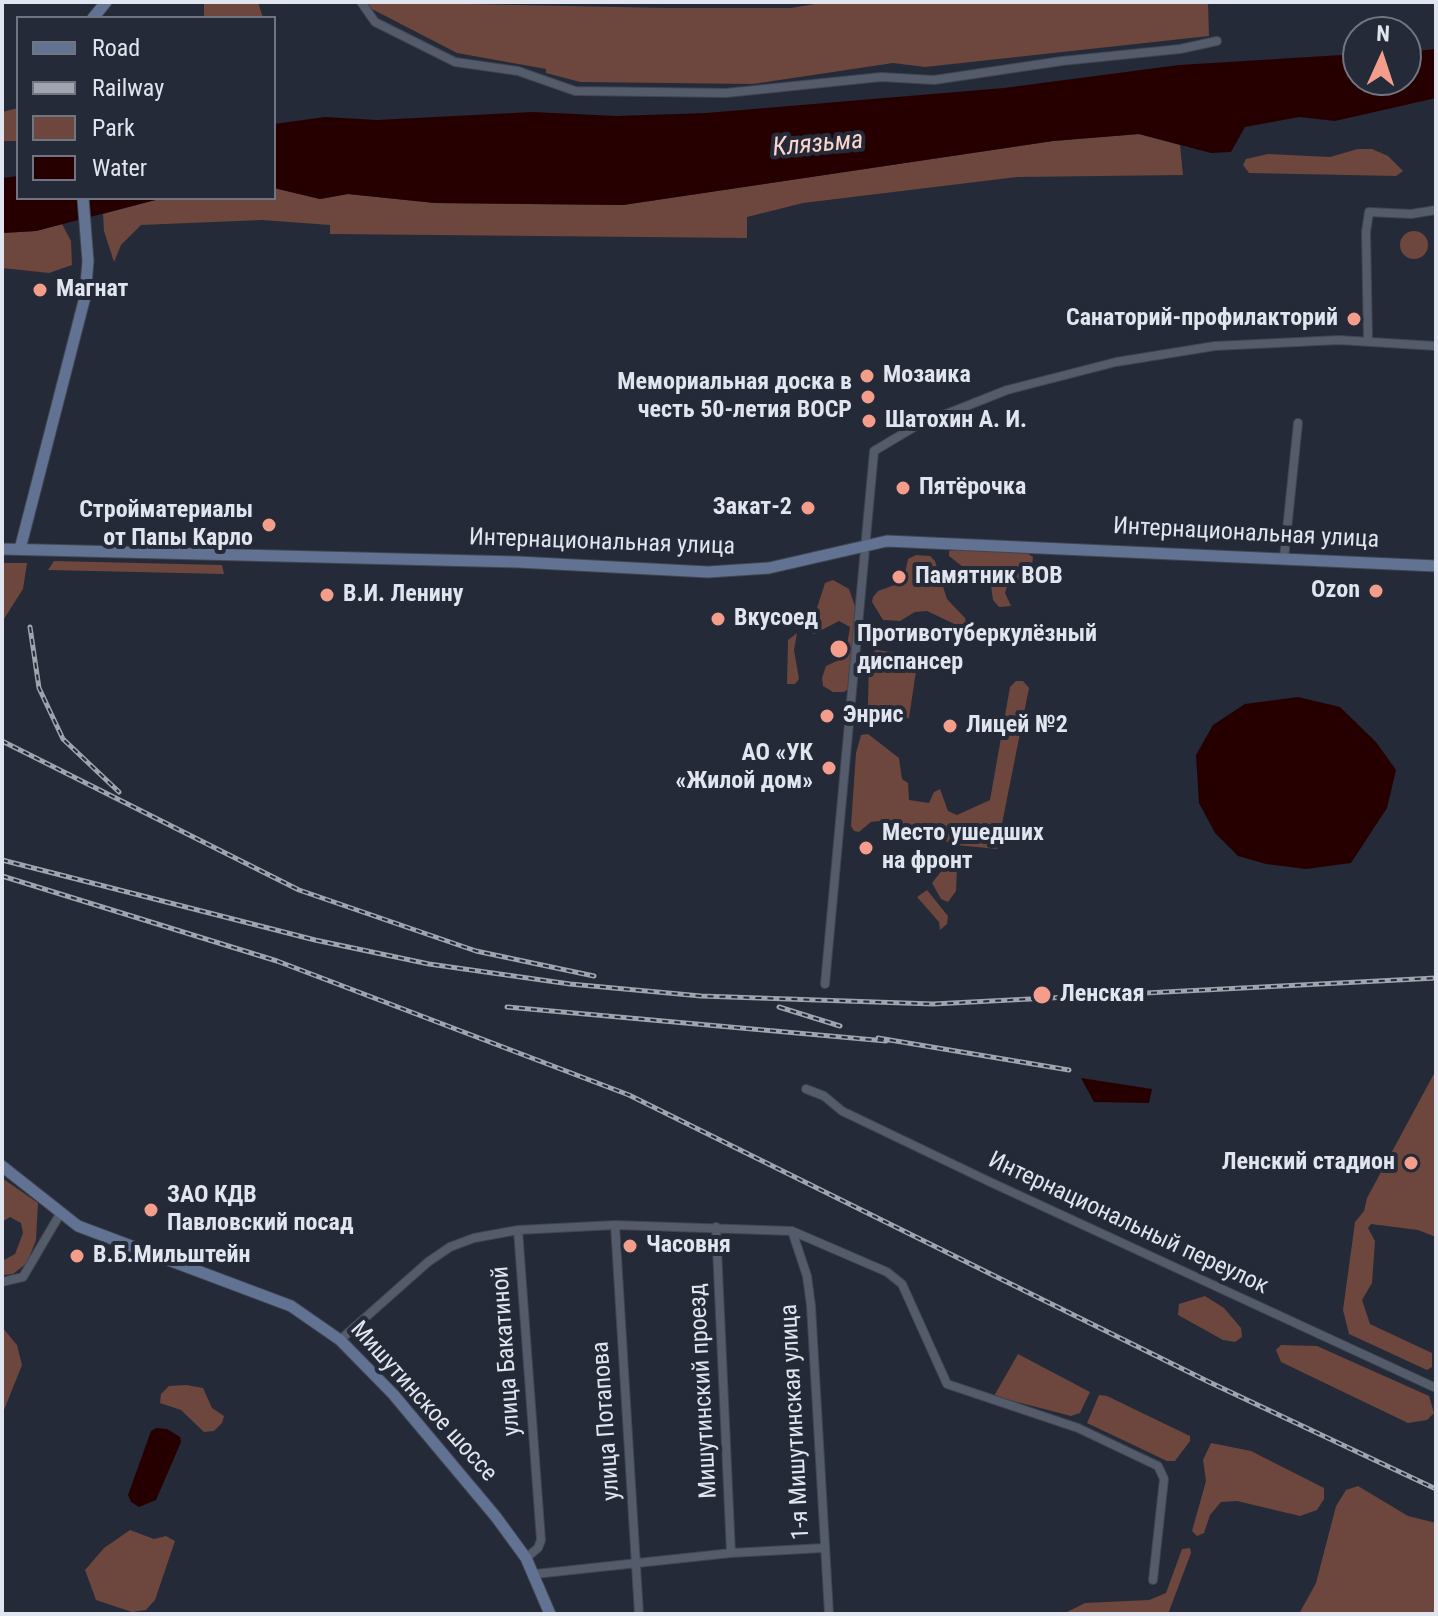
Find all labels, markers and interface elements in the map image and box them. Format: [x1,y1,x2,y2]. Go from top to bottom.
legend [16,16,276,200]
north arrow [1342,16,1422,96]
text: N [1376,21,1391,46]
text: Road [92,34,140,62]
text: Railway [92,74,164,102]
text: Park [92,114,135,142]
water label: Клязьма [771,125,865,165]
text: Water [92,154,147,182]
place label: Магнат [56,276,128,304]
marker: Магнат [31,281,49,299]
place label: Санаторий-профилакторий [1066,305,1338,333]
marker: Санаторий-профилакторий [1345,310,1363,328]
place label: Мозаика [883,362,971,390]
marker: Мозаика [858,367,876,385]
place label: Мемориальная доска в честь 50-летия ВОСР [617,369,852,425]
marker: Мемориальная доска в честь 50-летия ВОСР [859,388,877,406]
place label: Шатохин А. И. [885,407,1027,435]
marker: Шатохин А. И. [860,412,878,430]
place label: Пятёрочка [919,474,1026,502]
marker: Пятёрочка [894,479,912,497]
place label: Закат-2 [713,494,792,522]
place label: Стройматериалы от Папы Карло [79,497,253,553]
marker: Закат-2 [799,499,817,517]
street label: Интернациональная улица [1112,513,1380,555]
marker: Стройматериалы от Папы Карло [260,516,278,534]
street label: Интернациональная улица [468,524,736,562]
place label: Памятник ВОВ [915,563,1063,591]
marker: Памятник ВОВ [890,568,908,586]
place label: Ozon [1311,577,1360,605]
place label: В.И. Ленину [343,581,463,609]
marker: Ozon [1367,582,1385,600]
marker: В.И. Ленину [318,586,336,604]
place label: Вкусоед [734,605,818,633]
marker: Вкусоед [709,610,727,628]
place label: Противотуберкулёзный диспансер [857,621,1097,677]
marker: Противотуберкулёзный диспансер [828,638,850,660]
place label: Энрис [843,702,903,730]
marker: Энрис [818,707,836,725]
place label: Лицей №2 [966,712,1068,740]
marker: Лицей №2 [941,717,959,735]
place label: АО «УК «Жилой дом» [675,740,813,796]
marker: АО «УК «Жилой дом» [820,759,838,777]
place label: Место ушедших на фронт [882,820,1044,876]
marker: Место ушедших на фронт [857,839,875,857]
place label: Ленская [1060,981,1144,1009]
marker: Ленская [1031,984,1053,1006]
street label: Интернациональный переулок [983,1146,1273,1302]
place label: Ленский стадион [1222,1149,1395,1177]
marker: Ленский стадион [1402,1154,1420,1172]
place label: ЗАО КДВ Павловский посад [167,1182,353,1238]
marker: ЗАО КДВ Павловский посад [142,1201,160,1219]
place label: Часовня [646,1232,731,1260]
marker: Часовня [621,1237,639,1255]
place label: В.Б.Мильштейн [93,1242,250,1270]
marker: В.Б.Мильштейн [68,1247,86,1265]
street label: улица Бакатиной [487,1265,527,1437]
street label: Мишутинский проезд [684,1283,724,1499]
street label: 1-я Мишутинская улица [775,1303,817,1541]
street label: Мишутинское шоссе [344,1316,502,1488]
street label: улица Потапова [587,1340,627,1502]

